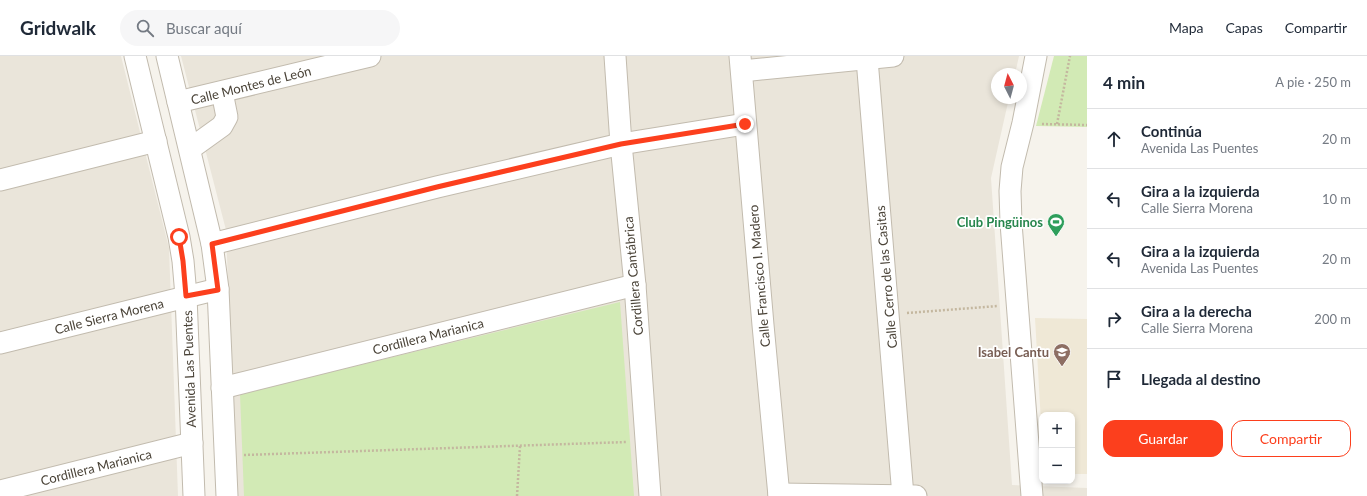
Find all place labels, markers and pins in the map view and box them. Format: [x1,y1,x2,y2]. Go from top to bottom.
sports icon: Club Pingüinos [1046,212,1066,237]
place label: Club Pingüinos [957,214,1043,230]
school or university icon: Isabel Cantu [1052,342,1072,367]
place label: Isabel Cantu [978,344,1049,360]

